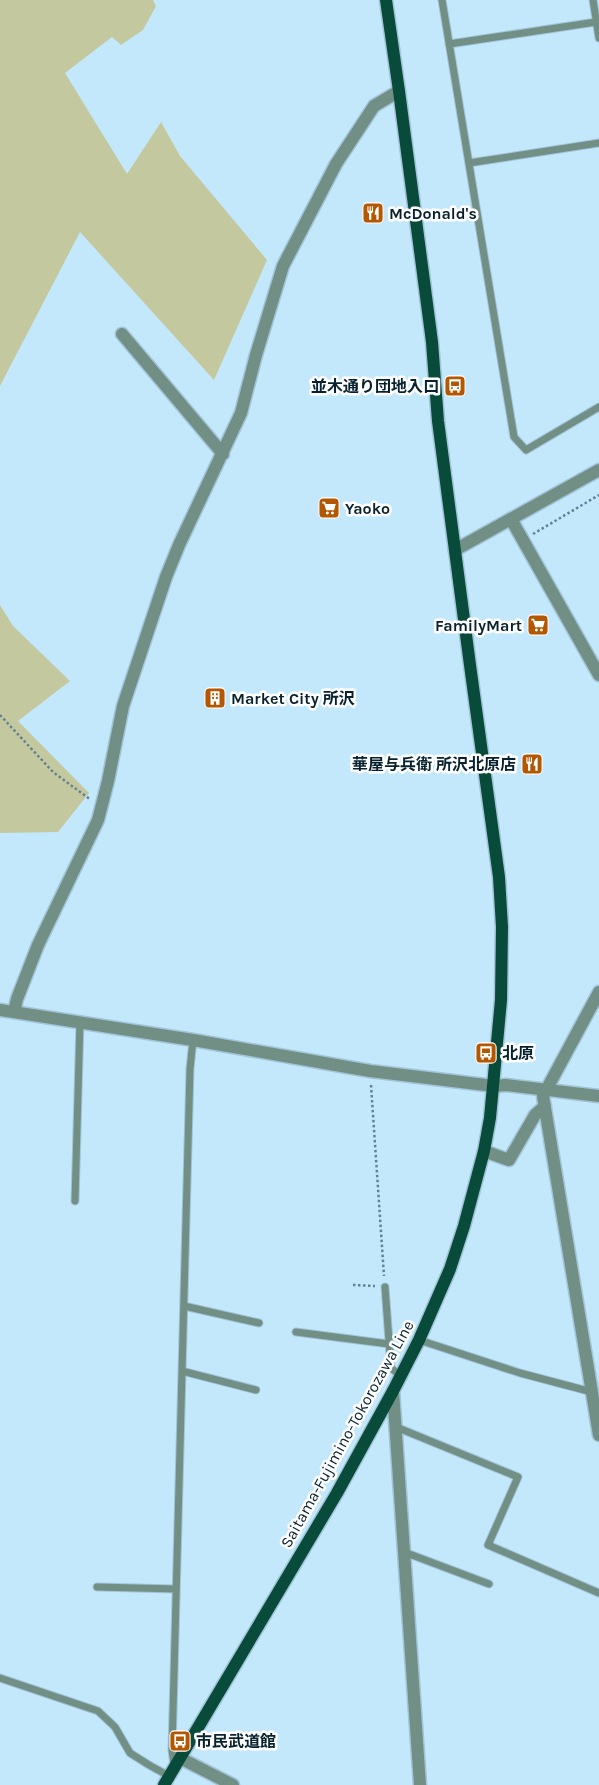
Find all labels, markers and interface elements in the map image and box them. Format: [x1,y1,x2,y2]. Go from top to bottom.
restaurant icon: McDonald's [361,201,385,225]
place label: McDonald's [389,204,477,223]
bus stop icon: 並木通り団地入口 [443,374,467,398]
place label: 並木通り団地入口 [311,377,439,396]
supermarket icon: Yaoko [317,496,341,520]
place label: Yaoko [345,499,390,518]
supermarket icon: FamilyMart [526,613,550,637]
place label: FamilyMart [435,616,522,635]
building icon: Market City 所沢 [203,686,227,710]
place label: Market City 所沢 [231,689,355,708]
restaurant icon: 華屋与兵衛 所沢北原店 [520,752,544,776]
place label: 華屋与兵衛 所沢北原店 [352,755,516,774]
bus stop icon: 北原 [474,1041,498,1065]
place label: 北原 [502,1044,534,1063]
street label: Saitama-Fujimino-Tokorozawa Line [276,1317,418,1551]
bus stop icon: 市民武道館 [168,1729,192,1753]
place label: 市民武道館 [196,1732,276,1751]

